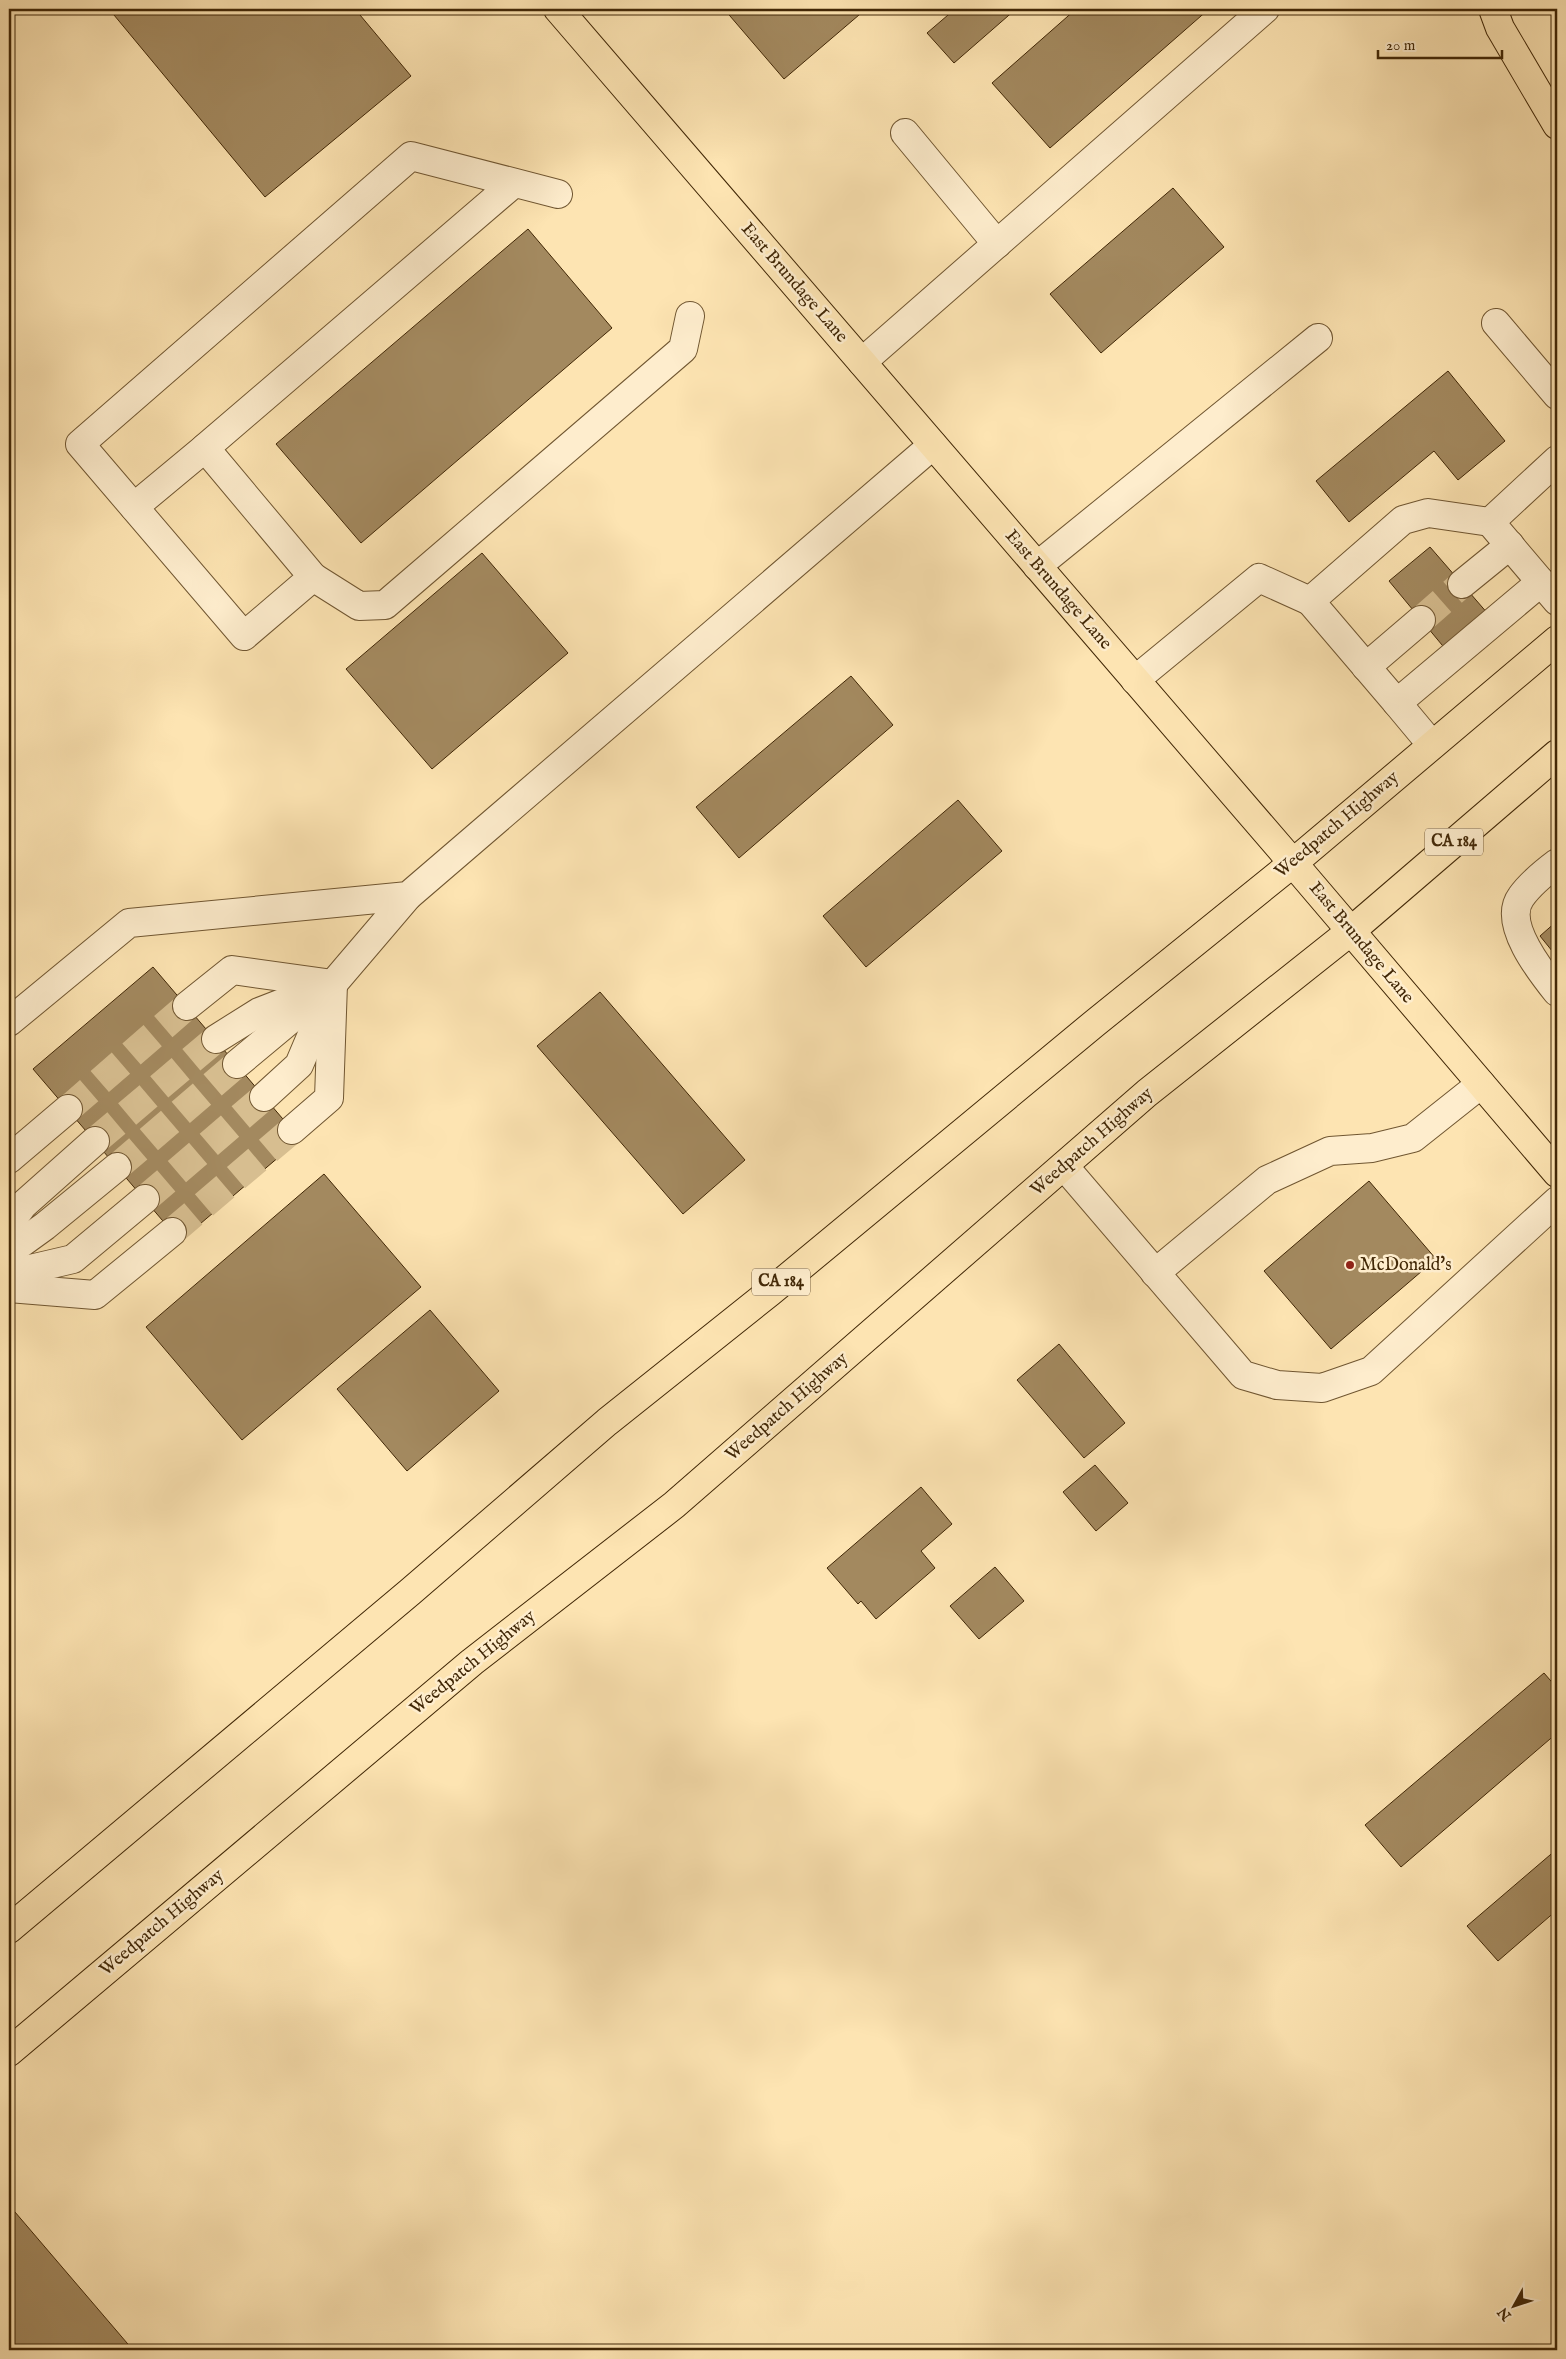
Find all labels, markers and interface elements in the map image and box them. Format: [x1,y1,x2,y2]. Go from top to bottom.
scale bar [1378,28,1502,60]
text: 20 m [1386,36,1416,55]
street label: East Brundage Lane [735,218,853,348]
street label: East Brundage Lane [999,525,1117,655]
street label: Weedpatch Highway [1270,766,1404,884]
road number: CA 184 [1425,829,1483,856]
street label: East Brundage Lane [1303,877,1419,1009]
street label: Weedpatch Highway [1026,1082,1158,1202]
place label: McDonald's [1360,1254,1452,1277]
marker: McDonald's [1344,1259,1356,1271]
road number: CA 184 [752,1268,810,1295]
street label: Weedpatch Highway [721,1347,853,1467]
street label: Weedpatch Highway [406,1605,541,1721]
street label: Weedpatch Highway [95,1864,229,1982]
north arrow [1488,2282,1538,2332]
text: N [1494,2303,1516,2325]

